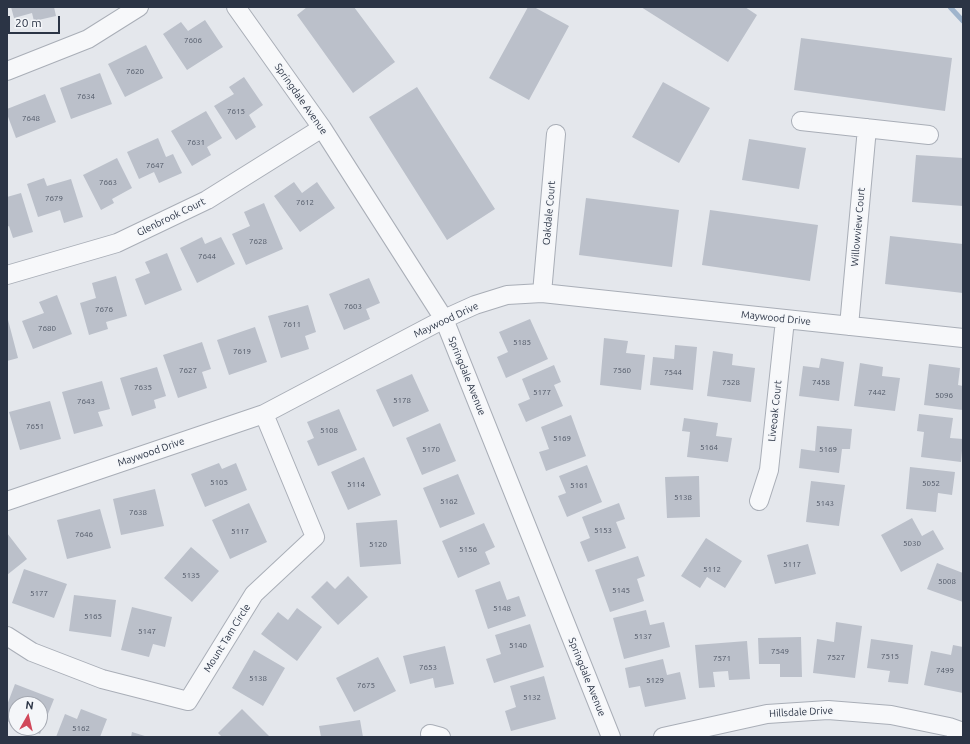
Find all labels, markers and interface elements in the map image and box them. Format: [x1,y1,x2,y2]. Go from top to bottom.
scale bar [10,8,62,34]
text: 20 m [15,16,42,29]
house number: 7606 [184,35,202,45]
street label: Springdale Avenue [272,61,330,137]
house number: 7620 [126,66,144,76]
house number: 7634 [77,91,95,101]
house number: 7615 [227,106,245,116]
house number: 7648 [22,113,40,123]
house number: 7631 [187,137,205,147]
house number: 7647 [146,160,164,170]
house number: 7663 [99,177,117,187]
street label: Oakdale Court [540,180,558,246]
street label: Willowview Court [849,187,867,267]
house number: 7679 [45,193,63,203]
street label: Glenbrook Court [135,195,207,239]
house number: 7612 [296,197,314,207]
house number: 7628 [249,236,267,246]
house number: 7644 [198,251,216,261]
street label: Maywood Drive [412,300,480,340]
house number: 7603 [344,301,362,311]
house number: 7676 [95,304,113,314]
street label: Maywood Drive [741,308,811,328]
house number: 7611 [283,319,301,329]
house number: 7680 [38,323,56,333]
street label: Springdale Avenue [446,335,488,417]
house number: 5185 [513,337,531,347]
house number: 7619 [233,346,251,356]
house number: 7627 [179,365,197,375]
house number: 7560 [613,365,631,375]
house number: 7544 [664,367,682,377]
house number: 7528 [722,377,740,387]
house number: 7458 [812,377,830,387]
street label: Liveoak Court [766,380,784,442]
house number: 7635 [134,382,152,392]
house number: 5177 [533,387,551,397]
house number: 7442 [868,387,886,397]
house number: 5096 [935,390,953,400]
house number: 5178 [393,395,411,405]
house number: 7643 [77,396,95,406]
house number: 7651 [26,421,44,431]
house number: 5108 [320,425,338,435]
house number: 5169 [553,433,571,443]
street label: Maywood Drive [116,435,186,469]
house number: 5164 [700,442,718,452]
house number: 5170 [422,444,440,454]
house number: 5169 [819,444,837,454]
house number: 5105 [210,477,228,487]
house number: 5052 [922,478,940,488]
house number: 5114 [347,479,365,489]
house number: 5161 [570,480,588,490]
house number: 5138 [674,492,692,502]
house number: 5162 [440,496,458,506]
house number: 5143 [816,498,834,508]
house number: 7638 [129,507,147,517]
house number: 5153 [594,525,612,535]
house number: 5117 [231,526,249,536]
house number: 7646 [75,529,93,539]
house number: 5030 [903,538,921,548]
house number: 5120 [369,539,387,549]
house number: 5156 [459,544,477,554]
house number: 5117 [783,559,801,569]
house number: 5112 [703,564,721,574]
house number: 5135 [182,570,200,580]
house number: 5008 [938,576,956,586]
house number: 5145 [612,585,630,595]
house number: 5177 [30,588,48,598]
street label: Mount Tam Circle [201,602,253,674]
house number: 5148 [493,603,511,613]
house number: 5165 [84,611,102,621]
house number: 5147 [138,626,156,636]
house number: 5137 [634,631,652,641]
street label: Springdale Avenue [566,636,608,718]
house number: 5140 [509,640,527,650]
house number: 7549 [771,646,789,656]
house number: 7515 [881,651,899,661]
house number: 7527 [827,652,845,662]
house number: 7571 [713,653,731,663]
house number: 7653 [419,662,437,672]
house number: 7499 [936,665,954,675]
house number: 5138 [249,673,267,683]
house number: 5129 [646,675,664,685]
house number: 7675 [357,680,375,690]
house number: 5132 [523,692,541,702]
north arrow [8,696,48,736]
text: N [25,699,34,712]
street label: Hillsdale Drive [769,704,833,720]
house number: 5162 [72,723,90,733]

